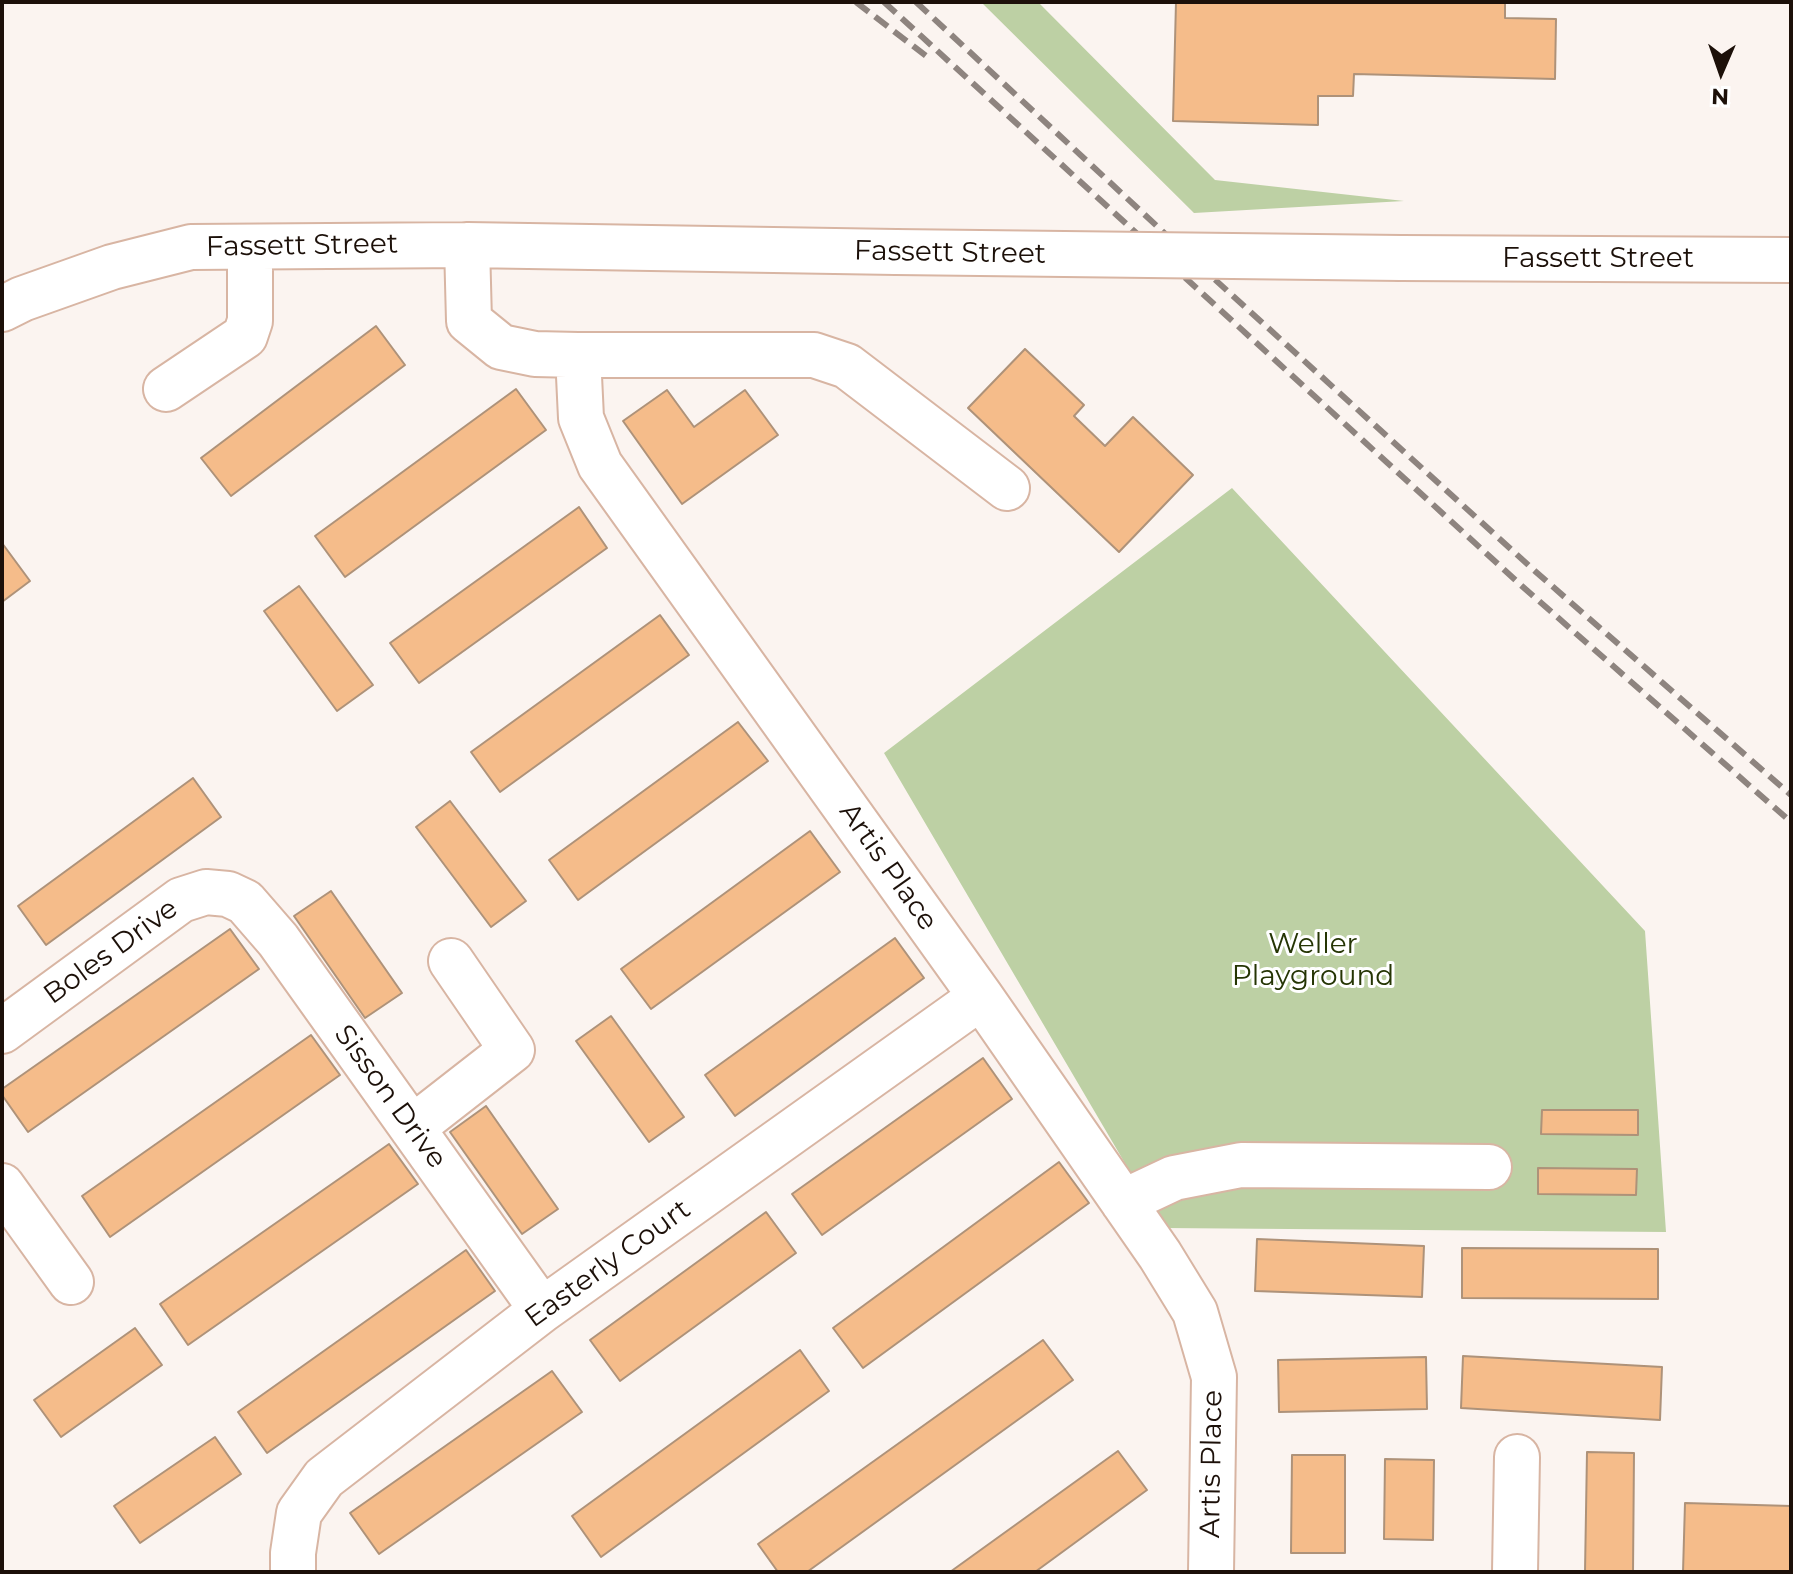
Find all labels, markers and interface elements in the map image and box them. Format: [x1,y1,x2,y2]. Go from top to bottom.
north arrow [1681,32,1761,112]
text: N [1711,83,1730,110]
street label: Fassett Street [206,228,398,264]
street label: Fassett Street [854,235,1046,271]
street label: Fassett Street [1502,242,1694,276]
street label: Artis Place [832,797,944,937]
street label: Boles Drive [37,892,185,1012]
park label: Weller Playground [1232,928,1394,994]
street label: Sisson Drive [327,1019,453,1175]
street label: Easterly Court [519,1193,697,1335]
street label: Artis Place [1194,1390,1230,1538]

